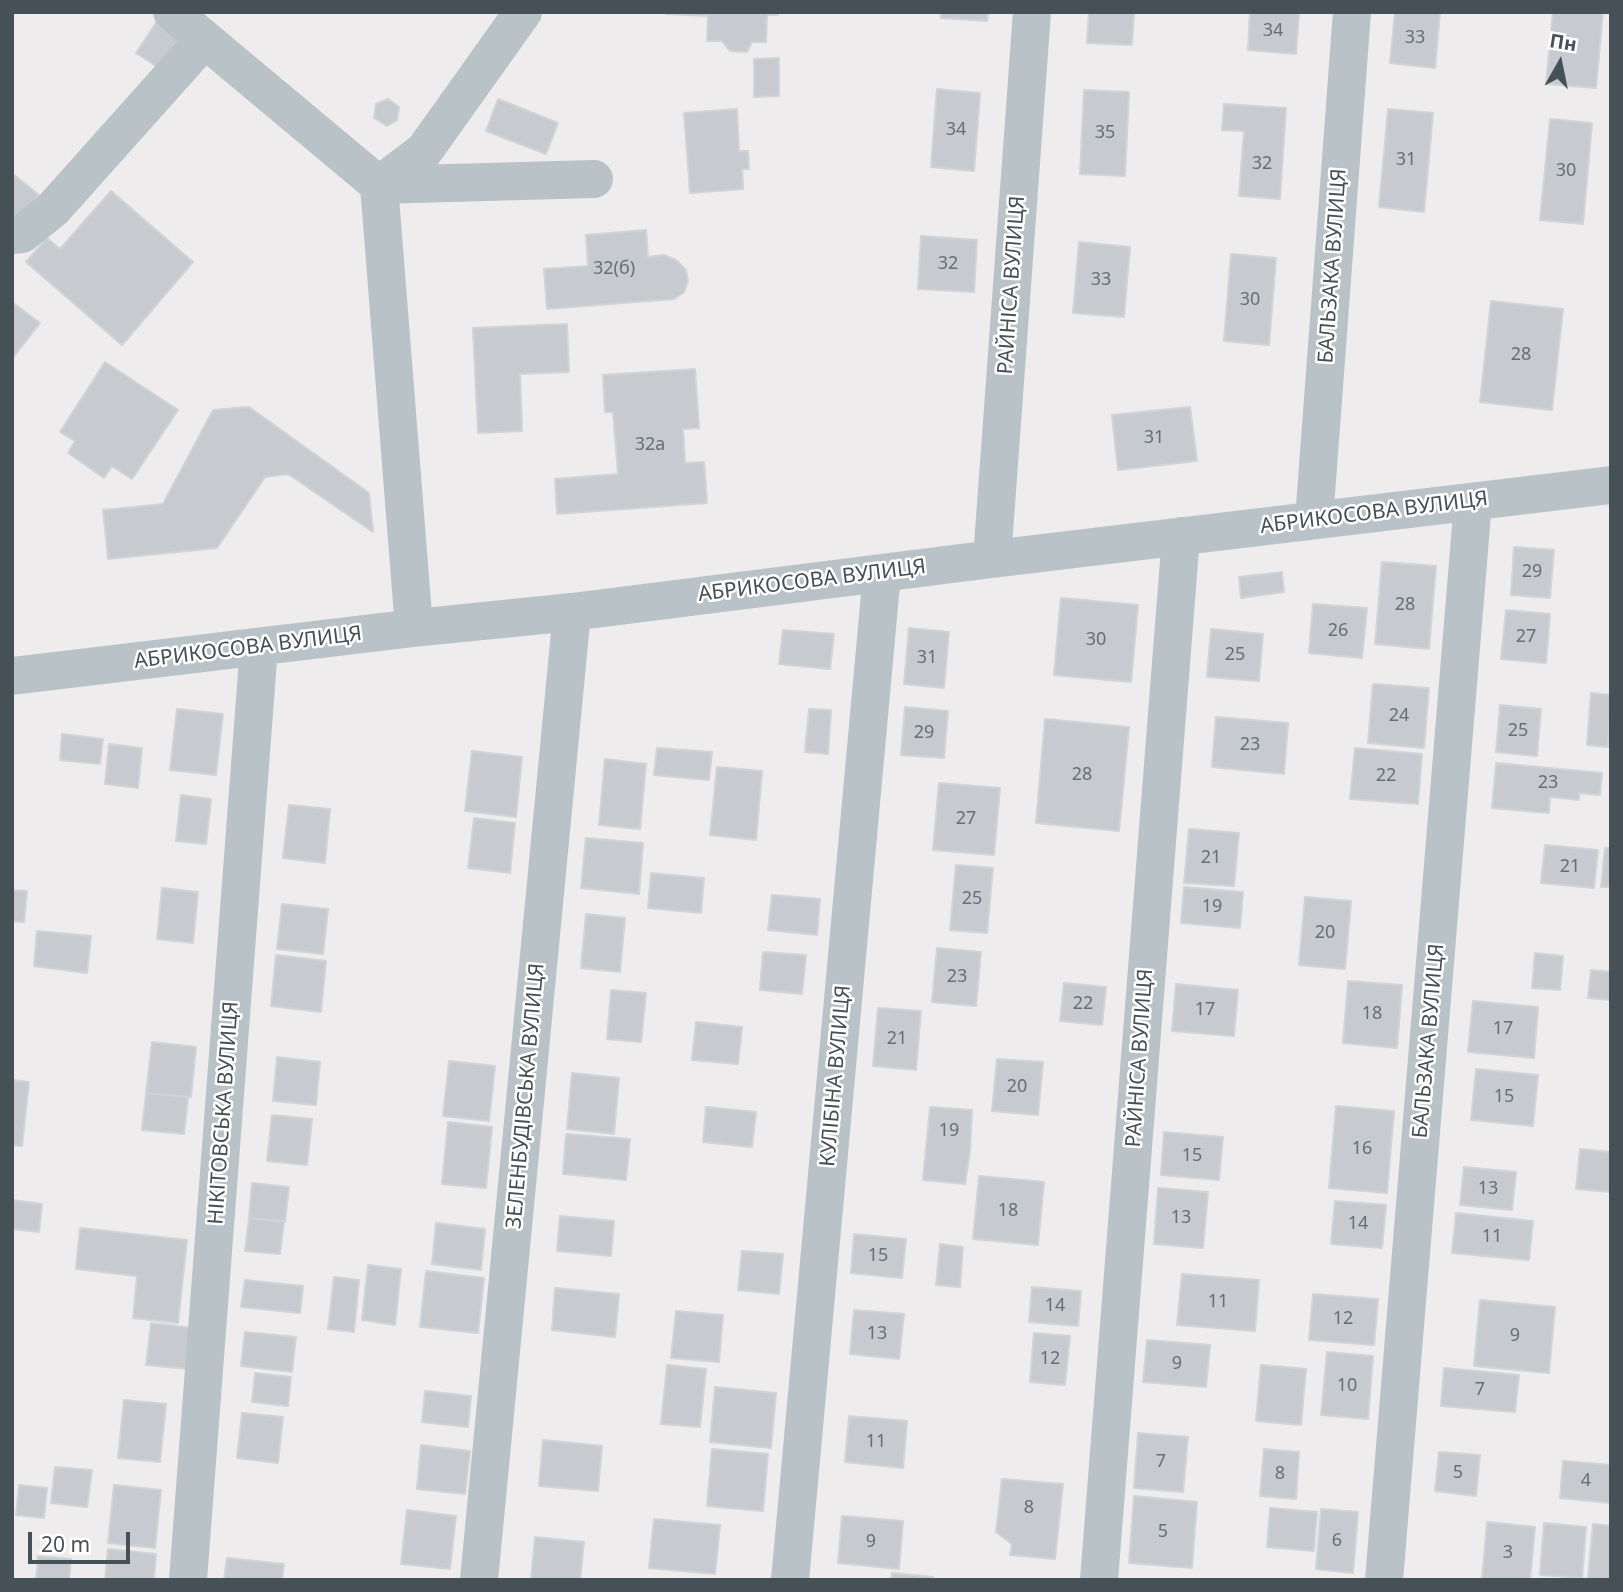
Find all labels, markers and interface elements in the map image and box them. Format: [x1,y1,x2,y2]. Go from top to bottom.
house number: 34 [1263,20,1283,42]
house number: 33 [1405,27,1425,49]
text: Пн [1548,27,1579,57]
north arrow [1525,28,1595,98]
house number: 34 [946,119,966,141]
house number: 35 [1095,122,1115,144]
house number: 31 [1396,149,1416,171]
house number: 32 [1252,153,1272,175]
house number: 30 [1556,160,1576,182]
street label: БАЛЬЗАКА ВУЛИЦЯ [1314,168,1352,364]
street label: РАЙНІСА ВУЛИЦЯ [993,195,1031,375]
house number: 32 [938,253,958,275]
house number: 32(б) [593,258,635,280]
house number: 33 [1091,269,1111,291]
house number: 30 [1240,289,1260,311]
house number: 28 [1511,344,1531,366]
house number: 31 [1144,427,1164,449]
house number: 32а [635,434,665,456]
street label: АБРИКОСОВА ВУЛИЦЯ [1259,487,1489,539]
street label: АБРИКОСОВА ВУЛИЦЯ [697,555,927,607]
house number: 29 [1522,561,1542,583]
house number: 28 [1395,594,1415,616]
house number: 26 [1328,620,1348,642]
street label: АБРИКОСОВА ВУЛИЦЯ [133,622,363,674]
house number: 27 [1516,626,1536,648]
house number: 30 [1086,629,1106,651]
house number: 25 [1225,644,1245,666]
house number: 31 [917,647,937,669]
house number: 24 [1389,705,1409,727]
house number: 25 [1508,720,1528,742]
house number: 29 [914,722,934,744]
house number: 23 [1240,734,1260,756]
house number: 28 [1072,764,1092,786]
house number: 22 [1376,765,1396,787]
house number: 23 [1538,772,1558,794]
house number: 27 [956,808,976,830]
house number: 21 [1201,847,1221,869]
house number: 21 [1560,856,1580,878]
house number: 25 [962,888,982,910]
house number: 19 [1202,896,1222,918]
house number: 20 [1315,922,1335,944]
street label: БАЛЬЗАКА ВУЛИЦЯ [1408,943,1450,1139]
street label: ЗЕЛЕНБУДІВСЬКА ВУЛИЦЯ [502,962,550,1230]
house number: 23 [947,966,967,988]
street label: РАЙНІСА ВУЛИЦЯ [1121,968,1159,1148]
street label: КУЛІБІНА ВУЛИЦЯ [816,984,856,1168]
house number: 22 [1073,993,1093,1015]
house number: 17 [1195,999,1215,1021]
street label: НІКІТОВСЬКА ВУЛИЦЯ [204,1000,244,1226]
house number: 18 [1362,1003,1382,1025]
house number: 17 [1493,1018,1513,1040]
house number: 21 [887,1028,907,1050]
house number: 20 [1007,1076,1027,1098]
house number: 15 [1494,1086,1514,1108]
house number: 19 [939,1120,959,1142]
house number: 16 [1352,1138,1372,1160]
house number: 15 [1182,1145,1202,1167]
house number: 13 [1478,1178,1498,1200]
house number: 18 [998,1200,1018,1222]
house number: 13 [1171,1207,1191,1229]
house number: 14 [1348,1213,1368,1235]
house number: 11 [1482,1226,1502,1248]
house number: 15 [868,1245,888,1267]
house number: 11 [1208,1291,1228,1313]
house number: 14 [1045,1295,1065,1317]
house number: 12 [1333,1308,1353,1330]
house number: 13 [867,1323,887,1345]
house number: 9 [1510,1325,1520,1347]
house number: 12 [1040,1348,1060,1370]
house number: 9 [1172,1353,1182,1375]
house number: 10 [1337,1375,1357,1397]
house number: 7 [1475,1379,1485,1401]
house number: 11 [866,1431,886,1453]
house number: 7 [1156,1451,1166,1473]
house number: 5 [1453,1462,1463,1484]
house number: 8 [1275,1463,1285,1485]
house number: 4 [1581,1470,1591,1492]
house number: 8 [1024,1497,1034,1519]
scale bar [32,1518,133,1562]
house number: 5 [1158,1521,1168,1543]
text: 20 m [41,1530,90,1558]
house number: 6 [1332,1530,1342,1552]
house number: 9 [866,1531,876,1553]
house number: 3 [1503,1542,1513,1564]

